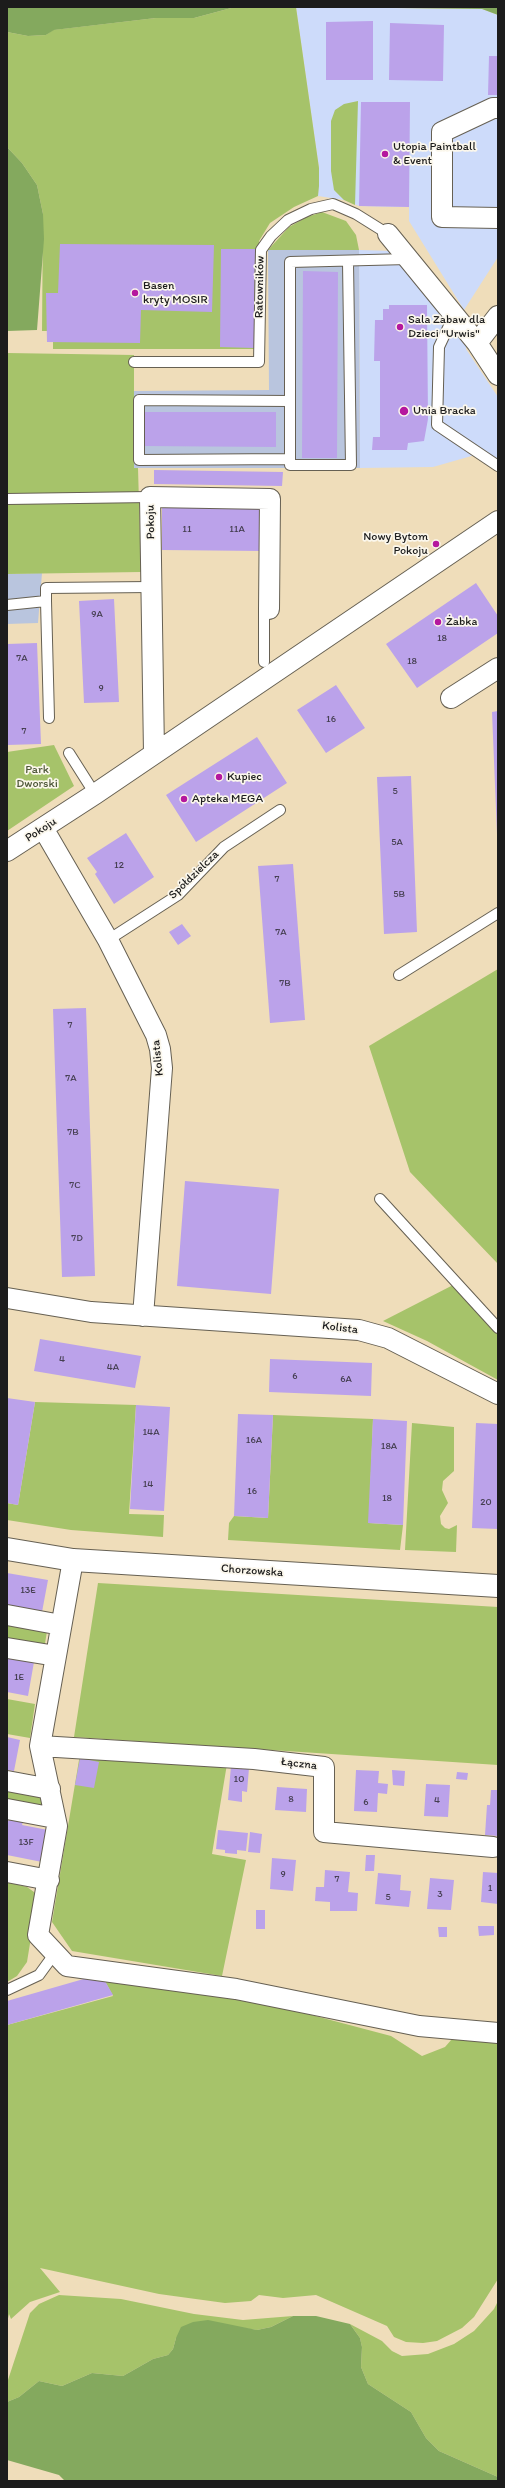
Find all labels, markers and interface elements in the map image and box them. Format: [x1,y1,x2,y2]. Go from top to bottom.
place label: Utopia Paintball & Event [393,140,476,168]
marker: Utopia Paintball & Event [380,149,390,159]
street label: Ratowników [252,256,268,318]
place label: Basen kryty MOSIR [143,279,208,307]
marker: Basen kryty MOSIR [130,288,140,298]
place label: Sala Zabaw dla Dzieci "Urwis" [408,313,485,341]
marker: Sala Zabaw dla Dzieci "Urwis" [395,322,405,332]
place label: Unia Bracka [413,404,476,418]
marker: Unia Bracka [398,405,410,417]
street label: Pokoju [143,505,159,539]
house number: 11 [182,523,192,535]
house number: 11A [229,523,245,535]
place label: Nowy Bytom Pokoju [363,530,428,558]
marker: Nowy Bytom Pokoju [431,539,441,549]
house number: 9A [91,608,103,620]
place label: Żabka [446,615,477,629]
marker: Żabka [433,617,443,627]
house number: 18 [437,632,447,644]
house number: 7A [16,652,28,664]
house number: 18 [407,655,417,667]
house number: 9 [98,682,104,694]
house number: 16 [326,713,336,725]
house number: 7 [22,725,26,737]
park label: Park Dworski [16,763,58,791]
place label: Kupiec [227,770,262,784]
marker: Kupiec [214,772,224,782]
house number: 5 [392,785,398,797]
place label: Apteka MEGA [192,792,263,806]
marker: Apteka MEGA [179,794,189,804]
street label: Pokoju [23,815,59,845]
house number: 5A [391,836,403,848]
street label: Spółdzielcza [166,848,222,902]
house number: 12 [114,859,124,871]
house number: 7 [275,873,279,885]
house number: 5B [393,888,405,900]
house number: 7A [275,926,287,938]
house number: 7B [279,977,291,989]
house number: 7 [68,1019,72,1031]
street label: Kolista [149,1039,167,1077]
house number: 7A [65,1072,77,1084]
house number: 7B [67,1126,79,1138]
house number: 7C [69,1179,81,1191]
house number: 7D [71,1232,83,1244]
street label: Kolista [321,1319,359,1337]
house number: 4 [59,1353,65,1365]
house number: 4A [107,1361,119,1373]
house number: 6 [292,1370,298,1382]
house number: 6A [340,1373,352,1385]
house number: 14A [142,1426,160,1438]
house number: 16A [246,1434,262,1446]
house number: 18A [381,1440,397,1452]
house number: 14 [143,1478,153,1490]
house number: 16 [247,1485,257,1497]
house number: 18 [382,1492,392,1504]
house number: 20 [480,1496,492,1508]
street label: Chorzowska [220,1562,284,1580]
house number: 13E [20,1584,36,1596]
house number: 1E [14,1671,24,1683]
street label: Łączna [280,1755,318,1773]
house number: 10 [234,1773,244,1785]
house number: 8 [288,1793,294,1805]
house number: 4 [434,1794,440,1806]
house number: 6 [363,1796,369,1808]
house number: 13F [18,1836,34,1848]
house number: 9 [280,1868,286,1880]
house number: 7 [335,1873,339,1885]
house number: 1 [488,1882,492,1894]
house number: 3 [437,1888,443,1900]
house number: 5 [385,1891,391,1903]

